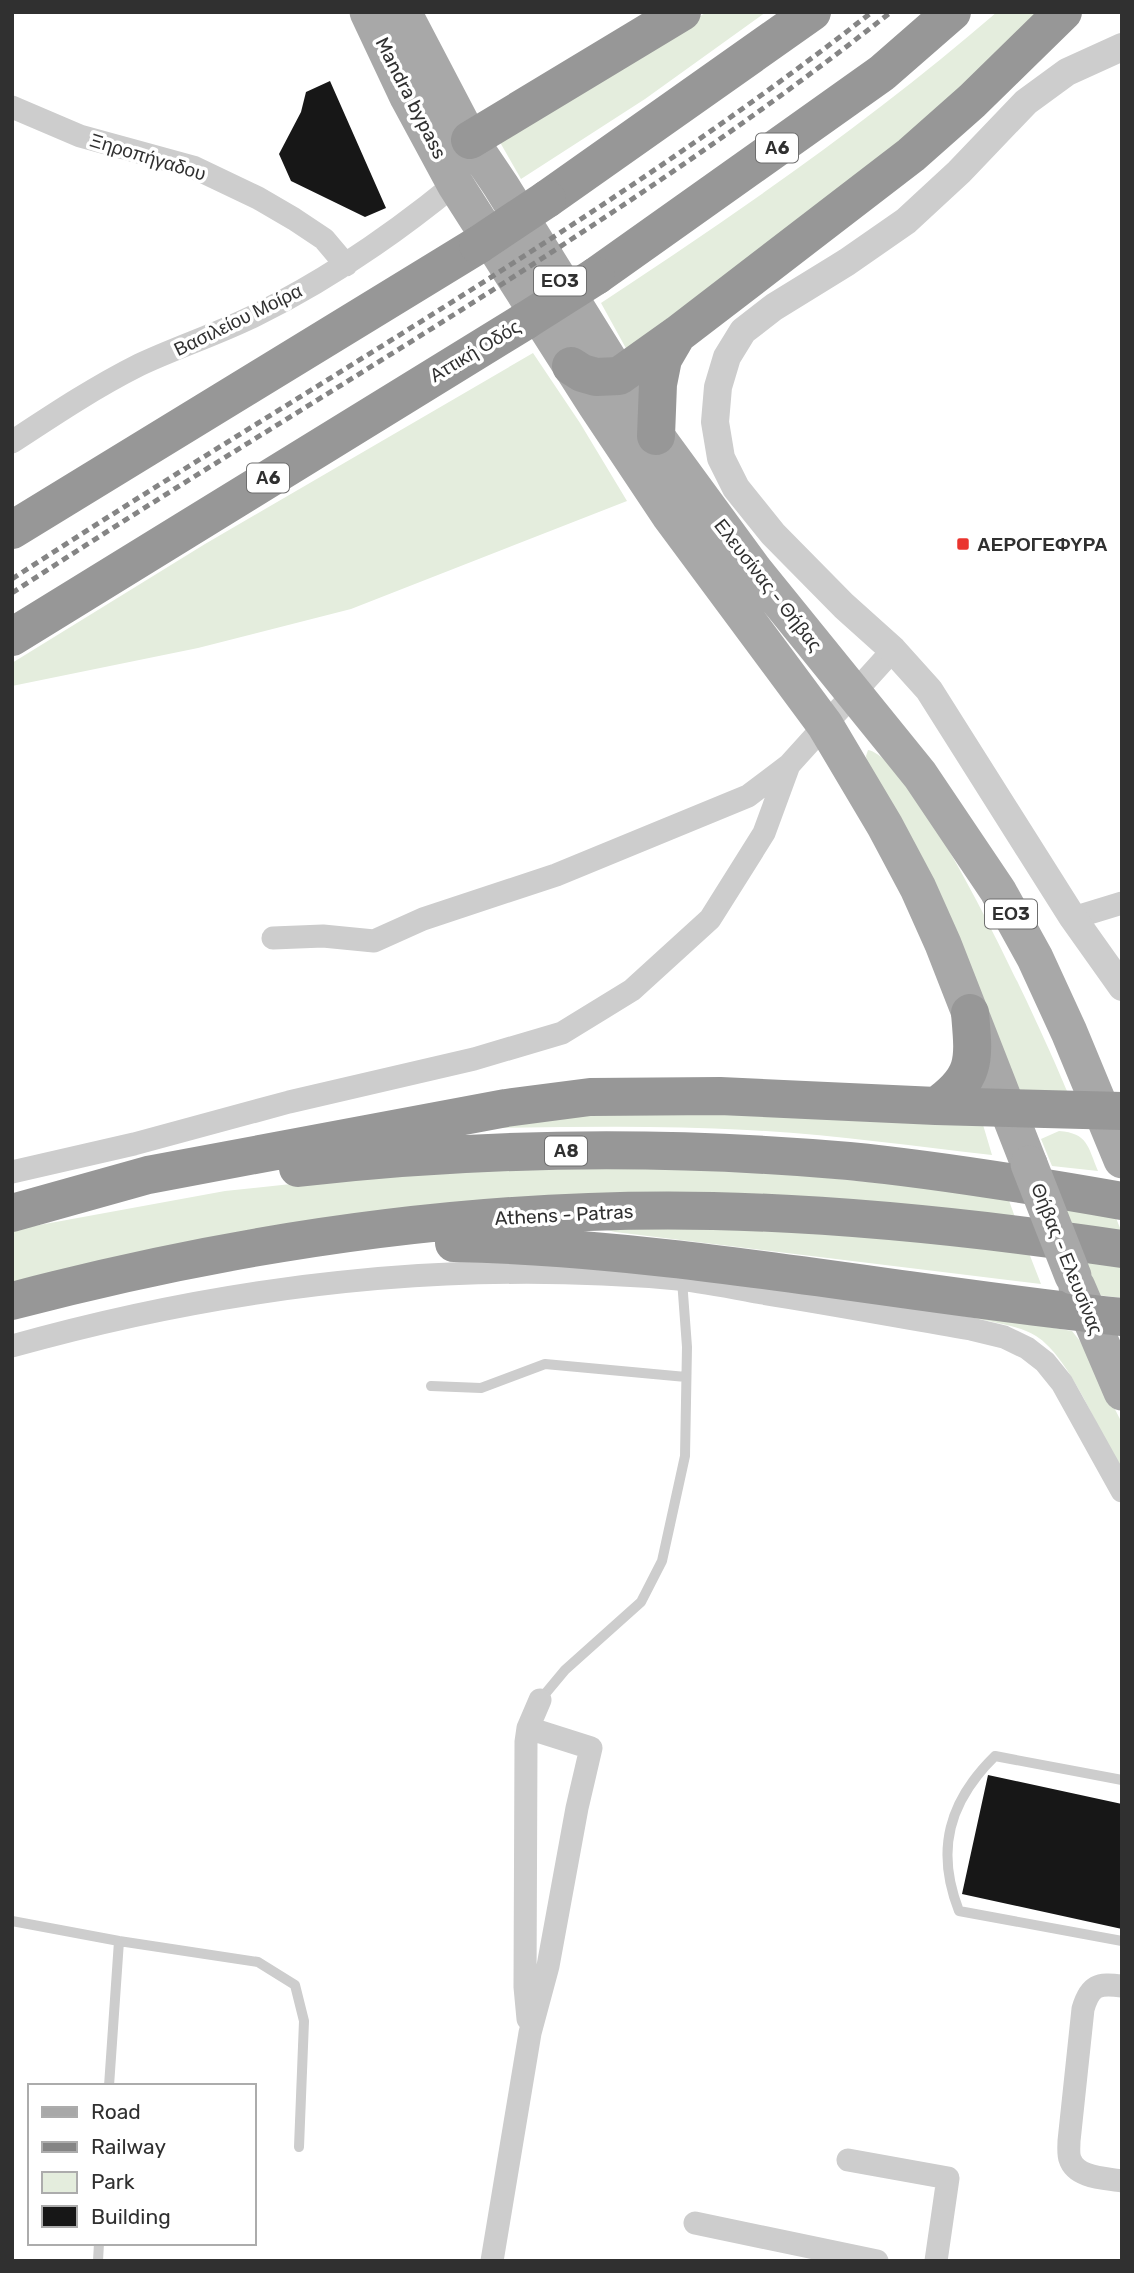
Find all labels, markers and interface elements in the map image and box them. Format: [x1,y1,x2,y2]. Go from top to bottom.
street label: Mandra bypass [371,33,451,163]
street label: Ξηροπήγαδου [87,129,209,185]
road number: Α6 [756,134,798,162]
road number: ΕΟ3 [534,267,586,296]
street label: Βασιλείου Μοίρα [170,279,306,361]
street label: Αττική Οδός [425,315,525,387]
road number: Α6 [247,464,289,492]
street label: Ελευσίνας - Θήβας [709,514,827,656]
place label: ΑΕΡΟΓΕΦΥΡΑ [977,533,1108,556]
marker: ΑΕΡΟΓΕΦΥΡΑ [955,536,971,552]
road number: ΕΟ3 [985,900,1037,929]
road number: Α8 [545,1136,587,1166]
street label: Θήβας - Ελευσίνας [1026,1180,1108,1338]
street label: Athens - Patras [494,1200,634,1230]
legend [28,2084,256,2245]
text: Road [91,2099,141,2124]
text: Railway [91,2134,166,2159]
text: Park [91,2169,135,2194]
text: Building [91,2204,171,2229]

